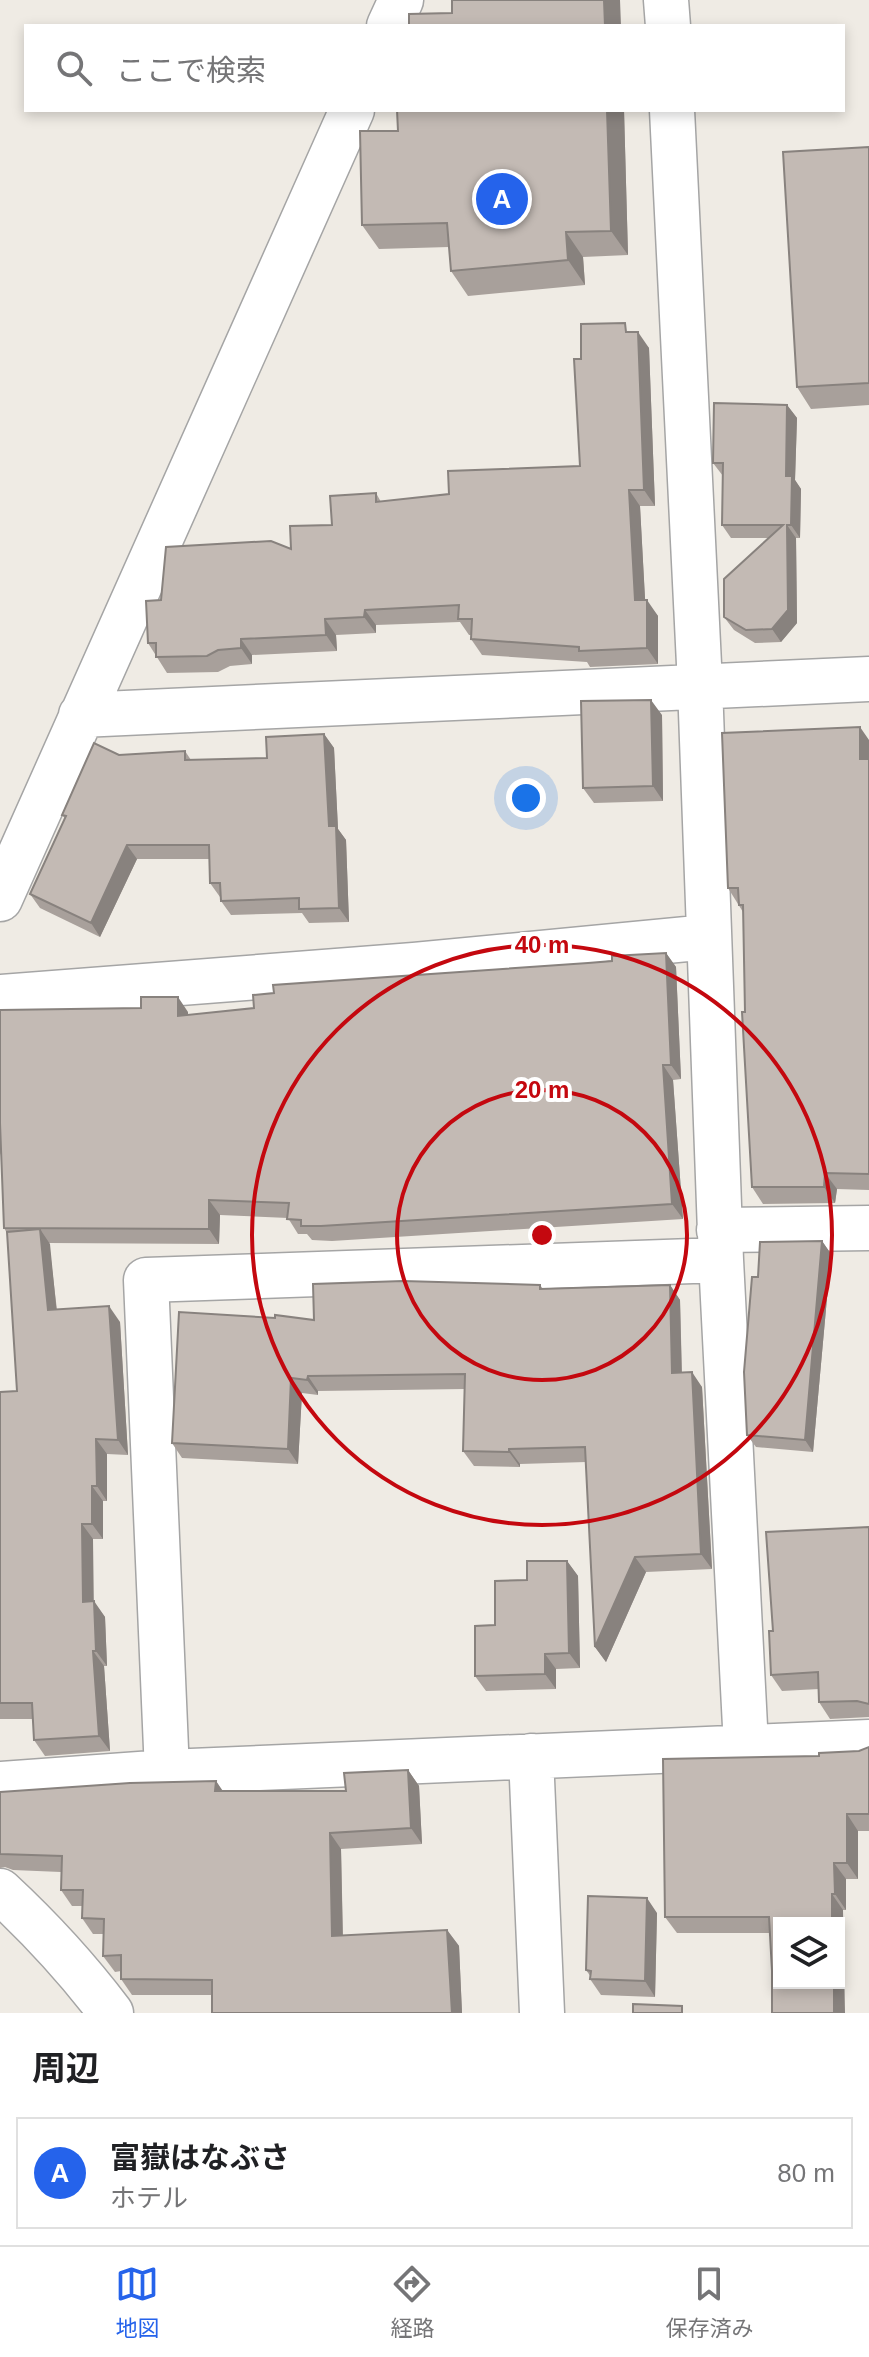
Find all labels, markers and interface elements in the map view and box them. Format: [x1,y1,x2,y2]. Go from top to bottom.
search box [24,24,845,112]
icon: search [52,46,96,90]
text: ここで検索 [116,54,266,87]
pin: A [476,169,528,229]
your location [506,778,546,818]
text: 40 m [515,931,569,958]
text: 20 m [515,1076,569,1103]
centre of rings [528,1221,556,1249]
map controls [773,1917,845,1989]
button: layers [773,1917,845,1989]
text: 周辺 [32,2049,100,2087]
text: 富嶽はなぶさ [110,2141,290,2174]
text: A [51,2158,69,2188]
text: 80 m [777,2158,835,2188]
text: ホテル [110,2183,188,2213]
tab: 地図 [115,2262,160,2342]
tab: 経路 [390,2262,435,2342]
tab: 保存済み [665,2262,754,2342]

